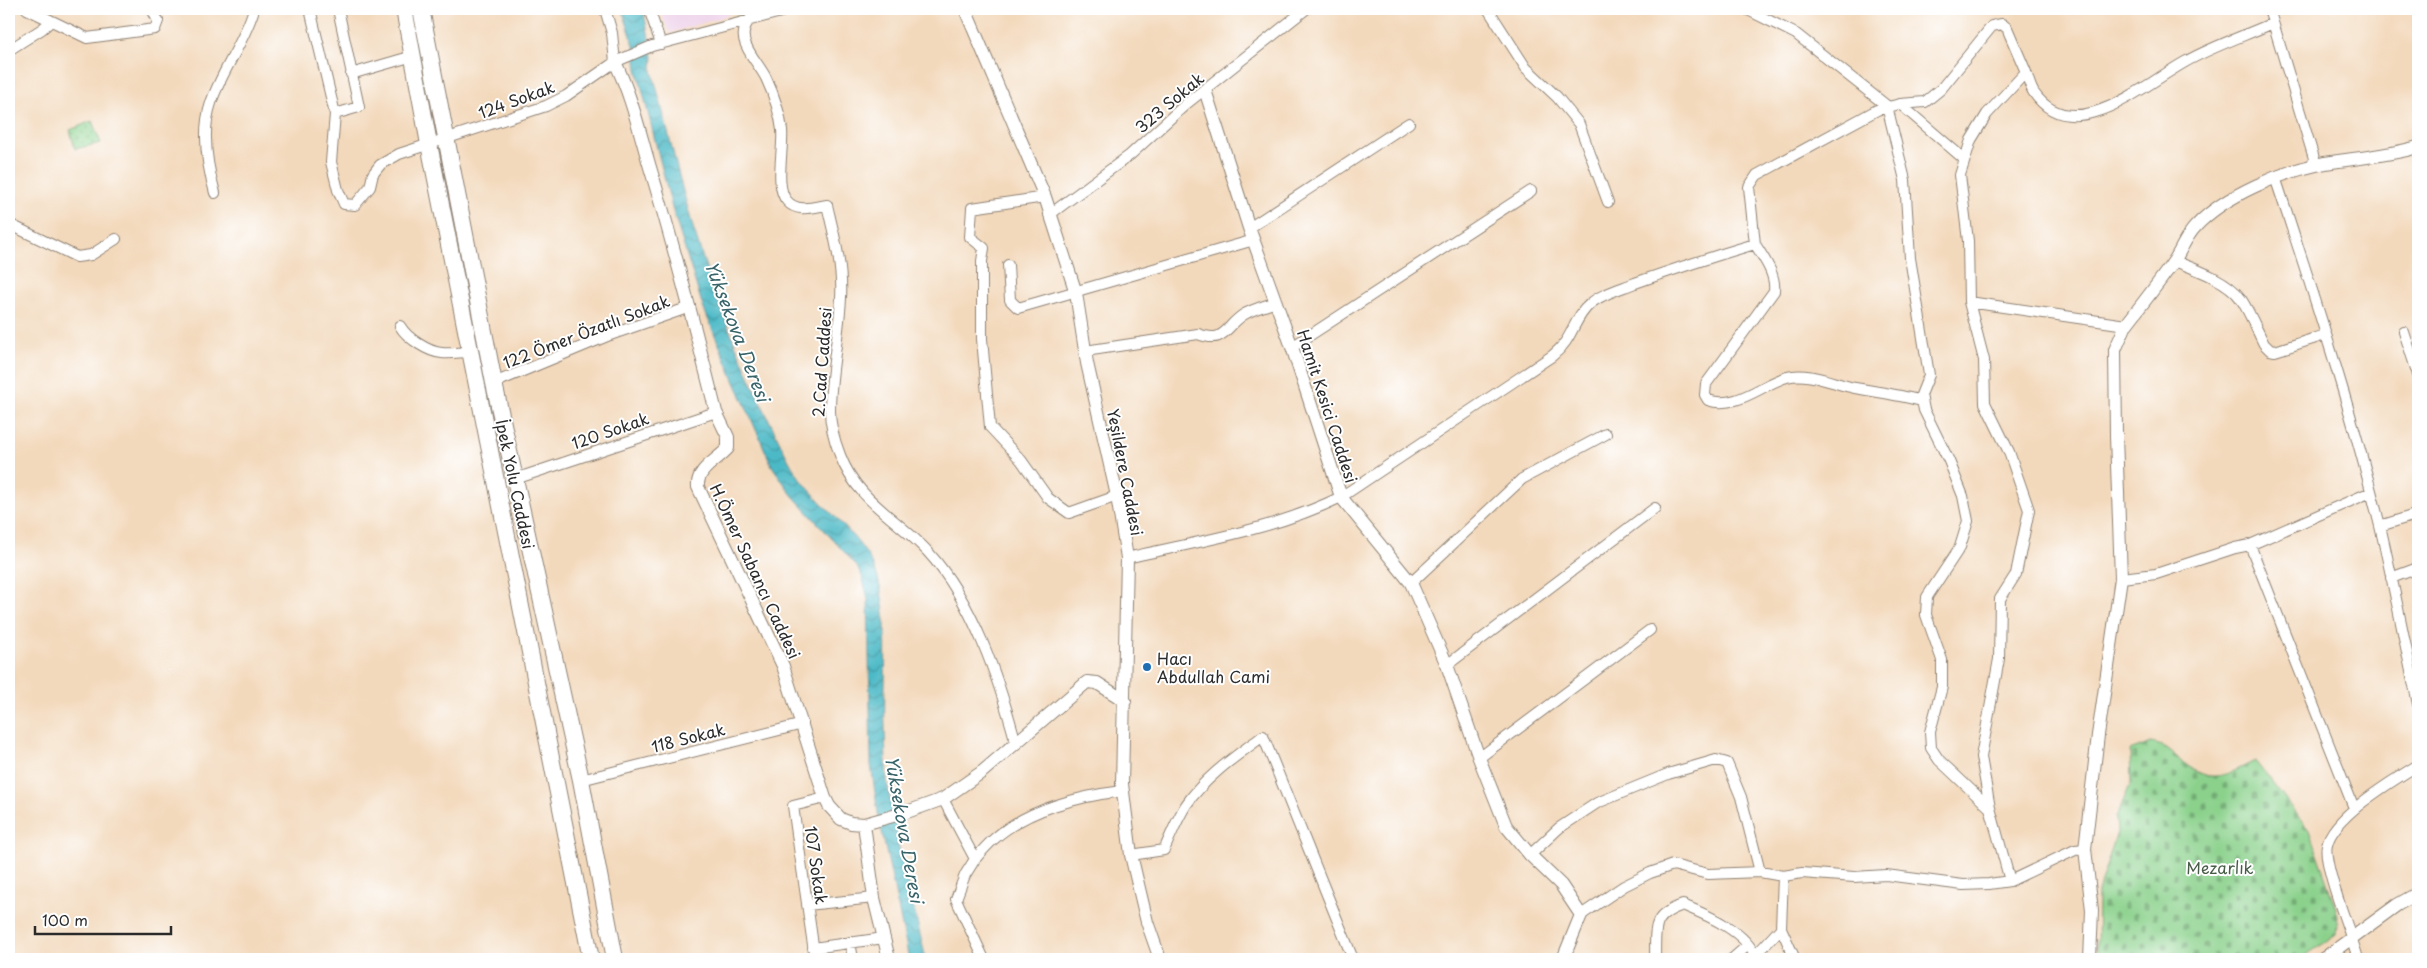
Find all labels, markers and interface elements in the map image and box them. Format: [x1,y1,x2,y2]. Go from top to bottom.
street label: 323 Sokak [1129,66,1209,138]
street label: 124 Sokak [474,74,558,124]
water label: Yüksekova Deresi [699,257,778,408]
street label: 122 Ömer Özatlı Sokak [499,288,673,374]
street label: 2.Cad Caddesi [805,306,837,418]
street label: Hamit Kesici Caddesi [1292,326,1364,486]
street label: 120 Sokak [568,406,652,454]
street label: Yeşildere Caddesi [1102,406,1150,538]
street label: İpek Yolu Caddesi [491,417,541,551]
street label: H.Ömer Sabancı Caddesi [705,479,807,663]
place label: Hacı Abdullah Cami [1157,646,1270,688]
marker: Hacı Abdullah Cami [1141,661,1153,673]
street label: 118 Sokak [648,716,728,758]
water label: Yüksekova Deresi [879,753,932,908]
street label: 107 Sokak [800,824,834,906]
park label: Mezarlık [2186,855,2254,879]
scale bar [35,903,171,935]
text: 100 m [42,908,88,931]

